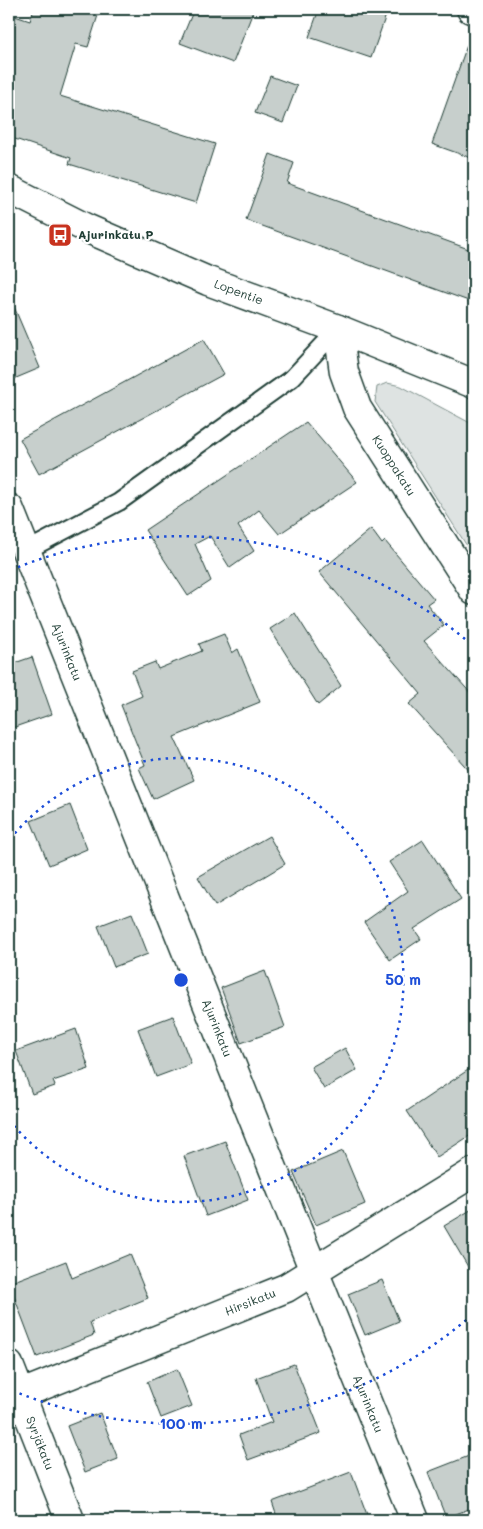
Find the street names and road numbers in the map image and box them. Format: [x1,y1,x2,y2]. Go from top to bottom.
street label: Lopentie [212,275,266,308]
street label: Kuoppakatu [369,432,420,498]
street label: Ajurinkatu [49,620,86,683]
street label: Ajurinkatu [199,996,237,1059]
street label: Hirsikatu [222,1284,278,1319]
street label: Ajurinkatu [350,1372,388,1435]
street label: Syrjäkatu [23,1414,58,1472]

